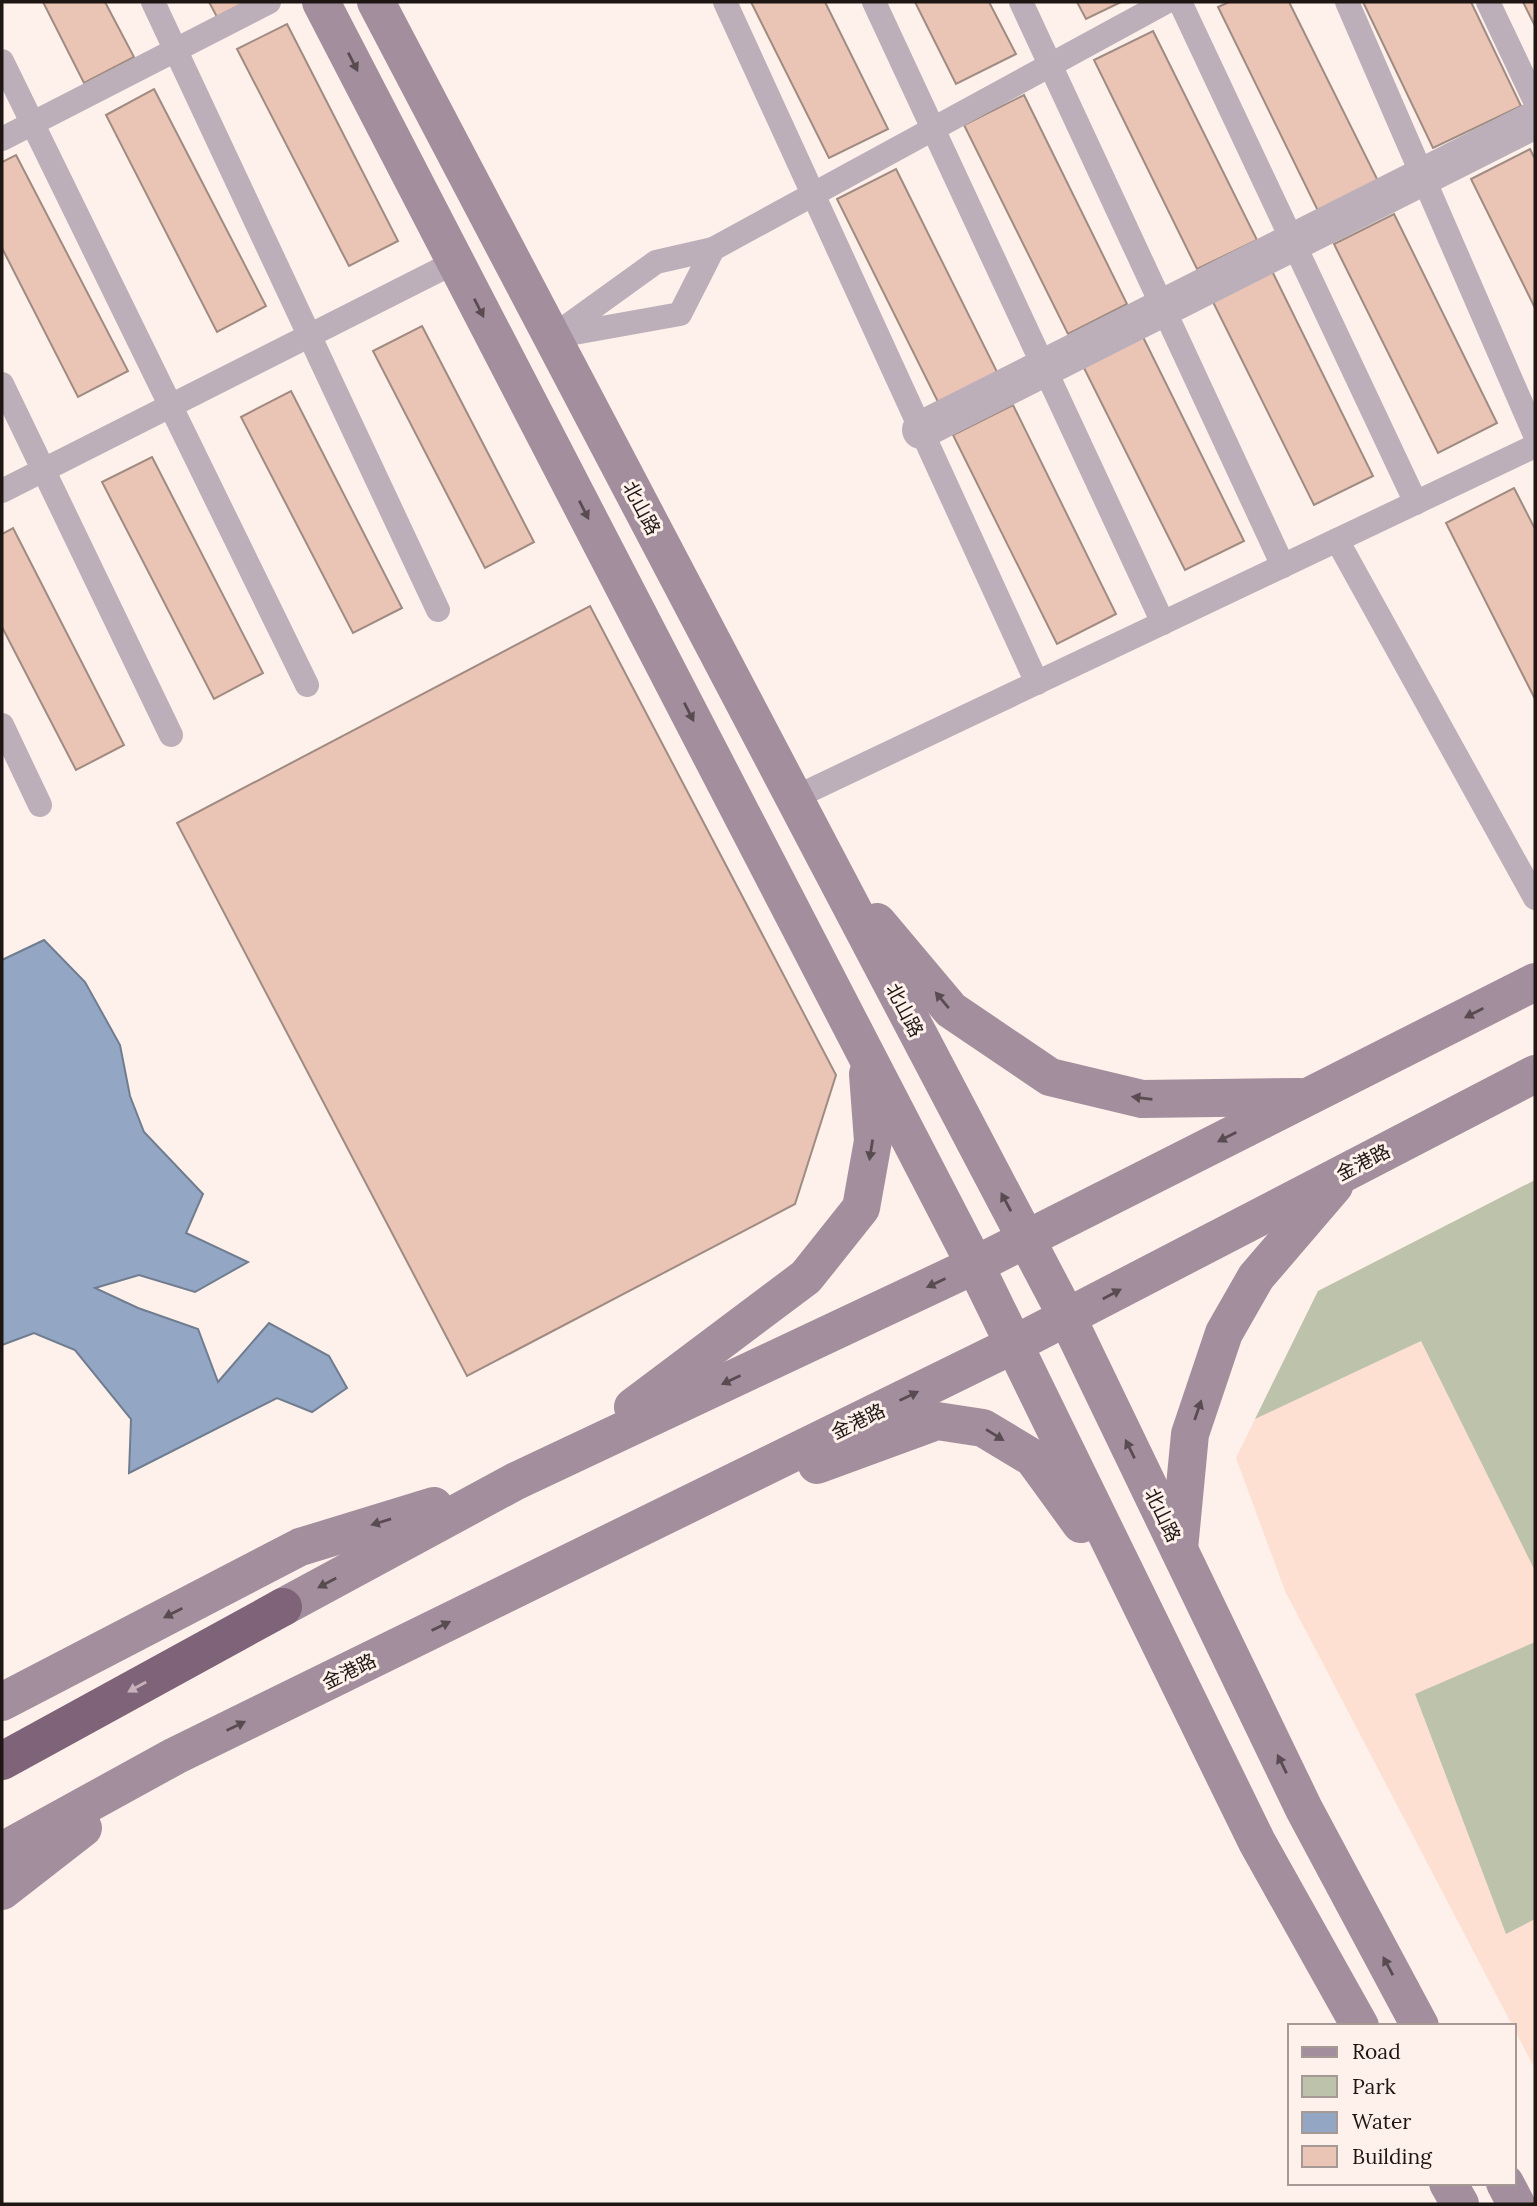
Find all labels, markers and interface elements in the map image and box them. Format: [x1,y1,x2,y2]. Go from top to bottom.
one-way arrow [346,53,358,73]
one-way arrow [474,298,485,318]
street label: 北山路 [618,477,666,539]
one-way arrow [578,500,590,520]
one-way arrow [683,702,694,722]
street label: 北山路 [881,979,929,1041]
one-way arrow [935,991,950,1008]
one-way arrow [1464,1007,1484,1018]
one-way arrow [1131,1092,1153,1103]
one-way arrow [1217,1132,1237,1143]
street label: 金港路 [1332,1138,1394,1186]
one-way arrow [865,1139,876,1161]
one-way arrow [1000,1192,1012,1212]
one-way arrow [926,1278,947,1289]
one-way arrow [1102,1288,1122,1299]
one-way arrow [720,1375,741,1386]
one-way arrow [899,1390,919,1402]
street label: 金港路 [827,1398,889,1444]
one-way arrow [1193,1399,1204,1420]
one-way arrow [985,1429,1005,1442]
one-way arrow [1125,1439,1136,1459]
street label: 北山路 [1140,1484,1186,1546]
one-way arrow [370,1518,391,1528]
one-way arrow [317,1577,337,1589]
one-way arrow [163,1607,183,1618]
one-way arrow [431,1620,451,1631]
street label: 金港路 [318,1648,380,1694]
one-way arrow [128,1681,147,1693]
one-way arrow [226,1720,246,1731]
one-way arrow [1277,1754,1288,1774]
one-way arrow [1382,1956,1394,1975]
legend [1288,2024,1516,2185]
text: Road [1352,2038,1401,2065]
text: Park [1352,2073,1396,2100]
text: Water [1352,2108,1411,2135]
text: Building [1352,2143,1432,2170]

